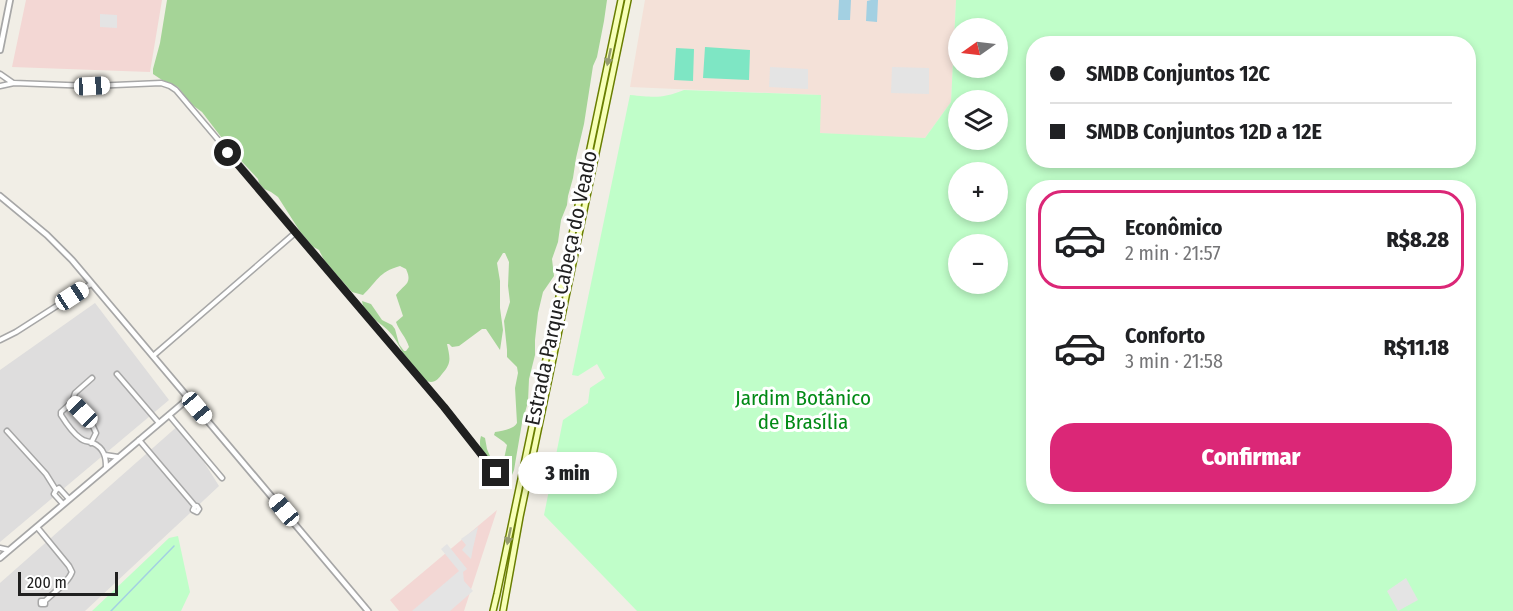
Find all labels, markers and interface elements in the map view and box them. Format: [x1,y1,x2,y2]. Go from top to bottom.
north arrow [948,18,1008,78]
map controls [948,18,1008,294]
one-way arrow [604,48,613,67]
text: SMDB Conjuntos 12C [1086,60,1270,87]
car [74,76,110,96]
button: layers [948,90,1008,150]
text: SMDB Conjuntos 12D a 12E [1086,118,1322,145]
route start [214,139,241,166]
street label: Estrada Parque Cabeça do Veado [519,148,603,428]
button: + [948,162,1008,222]
icon: car [1053,213,1107,267]
text: Econômico [1125,214,1223,241]
text: R$8.28 [1387,226,1449,253]
button: − [948,234,1008,294]
text: 2 min · 21:57 [1125,241,1220,265]
car [52,279,92,313]
icon: car [1053,321,1107,375]
text: Conforto [1125,322,1205,349]
text: R$11.18 [1384,334,1449,361]
text: 3 min · 21:58 [1125,349,1223,373]
park label: Jardim Botânico de Brasília [735,385,871,435]
car [179,388,215,428]
car [63,393,101,431]
button: Confirmar [1050,423,1452,492]
callout: 3 min [517,452,616,494]
route end [482,459,509,486]
text: 3 min [545,461,590,485]
car [266,490,302,530]
one-way arrow [504,527,513,546]
scale bar [18,569,118,596]
text: 200 m [27,573,67,592]

